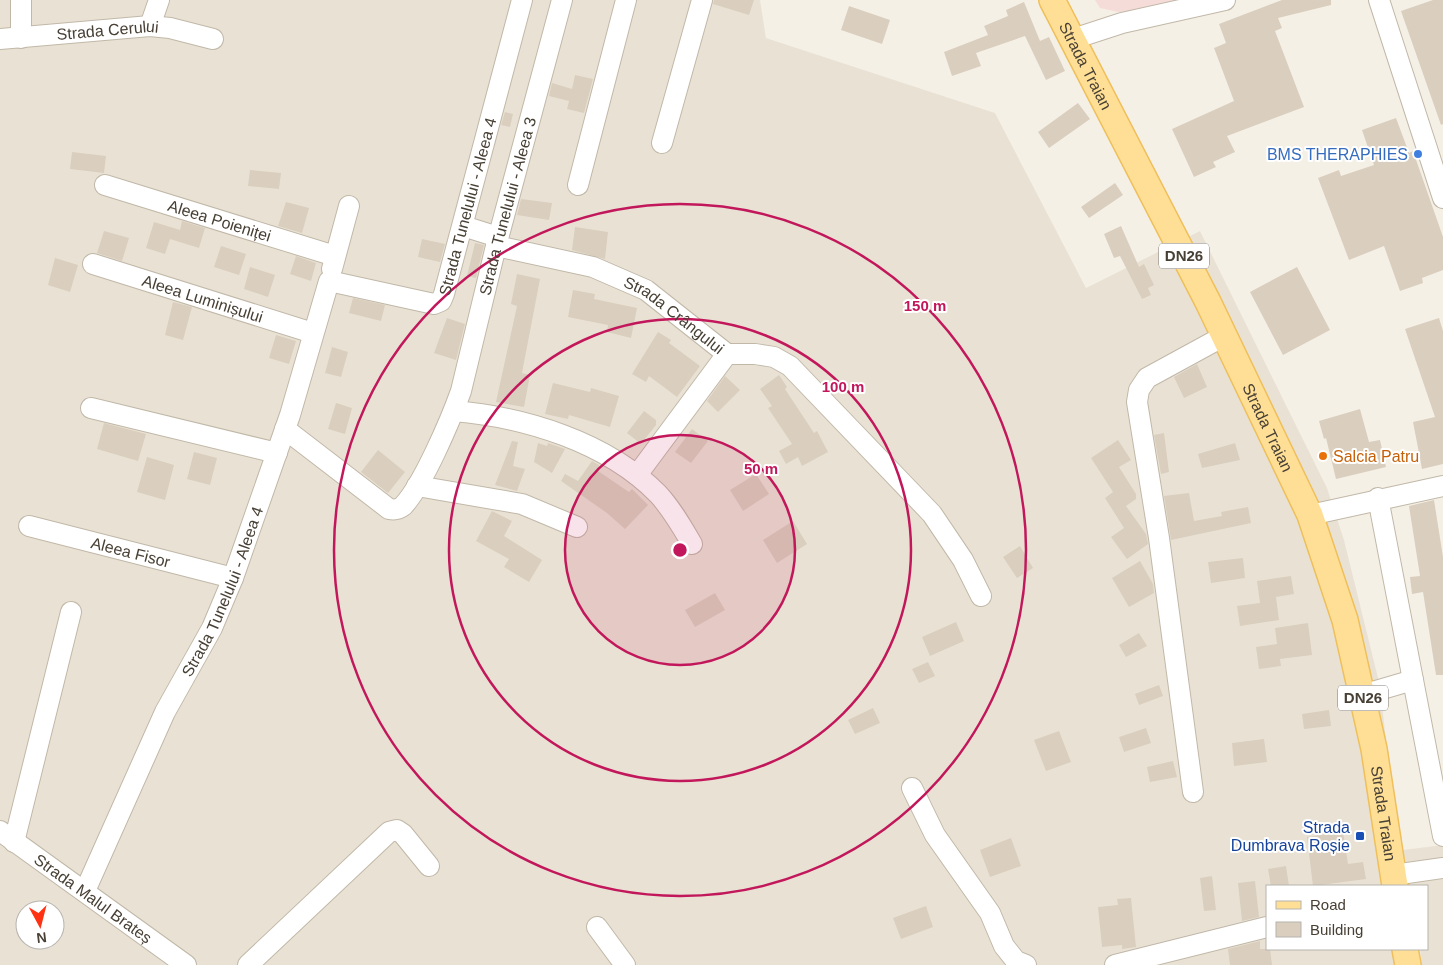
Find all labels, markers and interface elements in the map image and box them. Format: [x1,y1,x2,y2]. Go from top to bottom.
street label: Strada Cerului [56,18,159,43]
street label: Strada Traian [1056,19,1115,113]
street label: Strada Tunelului - Aleea 3 [476,115,539,297]
street label: Strada Tunelului - Aleea 4 [436,116,499,297]
place label: BMS THERAPHIES [1267,146,1408,163]
marker: BMS THERAPHIES [1412,148,1424,160]
street label: Aleea Poieniței [166,197,273,245]
road number: DN26 [1159,244,1209,268]
street label: Aleea Luminișului [140,272,265,326]
street label: Strada Crângului [621,273,727,357]
text: 150 m [904,297,946,314]
text: 100 m [822,378,864,395]
street label: Strada Traian [1239,381,1296,475]
place label: Salcia Patru [1333,448,1419,465]
marker: Salcia Patru [1317,450,1329,462]
text: 50 m [744,460,778,477]
street label: Strada Tunelului - Aleea 4 [179,504,266,680]
street label: Aleea Fisor [89,534,173,571]
centre of rings [671,541,689,559]
road number: DN26 [1338,686,1388,710]
street label: Strada Traian [1368,765,1399,862]
place label: Strada Dumbrava Roșie [1231,819,1350,854]
marker: Strada Dumbrava Roșie [1354,830,1366,842]
street label: Strada Malul Brateș [31,851,155,947]
legend [1266,885,1428,950]
text: Road [1310,896,1346,913]
north arrow [15,900,65,950]
text: Building [1310,921,1363,938]
text: N [36,929,48,946]

